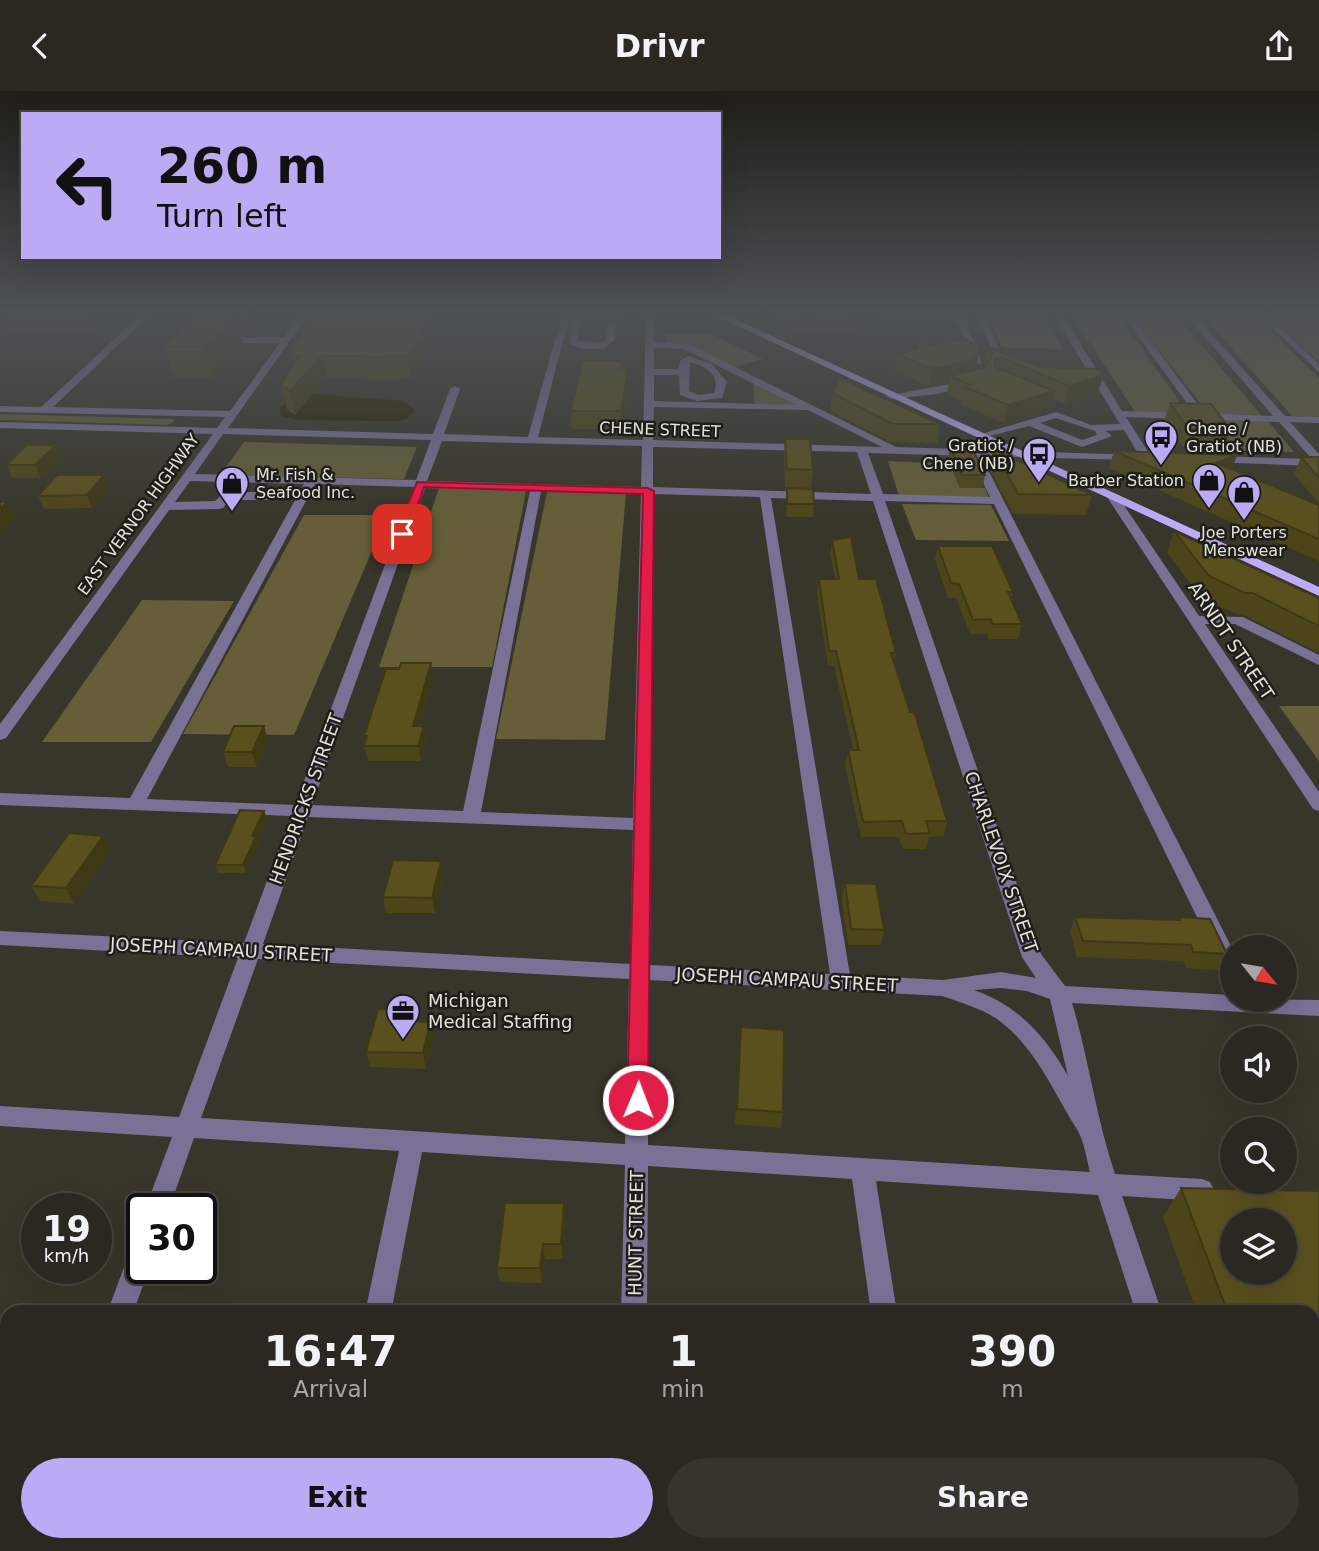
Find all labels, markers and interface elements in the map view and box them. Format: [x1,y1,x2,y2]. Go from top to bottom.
icon: back [21,27,59,65]
text: Drivr [615,27,704,65]
icon: share [1260,27,1298,65]
text: 260 m [157,138,327,195]
icon: left [42,140,133,231]
text: Turn left [157,197,287,235]
street label: CHENE STREET [599,418,721,441]
bus stop icon: Chene / Gratiot (NB) [1142,418,1180,467]
place label: Chene / Gratiot (NB) [1186,419,1282,456]
street label: EAST VERNOR HIGHWAY [74,430,203,599]
bus stop icon: Gratiot / Chene (NB) [1020,435,1058,484]
place label: Gratiot / Chene (NB) [922,436,1015,473]
shop icon: Barber Station [1190,461,1228,510]
shop icon: Mr. Fish & Seafood Inc. [213,464,251,513]
place label: Mr. Fish & Seafood Inc. [256,465,355,502]
place label: Barber Station [1068,471,1184,490]
shop icon: Joe Porters Menswear [1225,473,1263,522]
pin [372,504,432,564]
icon: arrive [383,515,421,553]
place label: Joe Porters Menswear [1200,523,1287,560]
street label: ARNDT STREET [1184,578,1279,704]
street label: HENDRICKS STREET [265,710,347,887]
street label: CHARLEVOIX STREET [961,768,1043,956]
street label: JOSEPH CAMPAU STREET [108,933,334,966]
north arrow [1220,935,1297,1011]
map controls [1220,935,1297,1285]
street label: JOSEPH CAMPAU STREET [674,963,900,996]
place label: Michigan Medical Staffing [428,990,572,1032]
office icon: Michigan Medical Staffing [384,992,422,1041]
button: sound [1220,1026,1297,1103]
position arrow [601,1063,675,1137]
button: search [1220,1117,1297,1194]
street label: HUNT STREET [624,1169,647,1296]
speed limit sign: 30 [126,1193,217,1284]
button: layers [1220,1208,1297,1285]
text: 19 [42,1209,91,1249]
text: km/h [44,1245,89,1266]
text: 16:47 [264,1327,398,1376]
text: 1 [668,1327,698,1376]
text: 390 [969,1327,1056,1376]
text: Arrival [293,1376,368,1402]
text: min [661,1376,705,1402]
text: m [1001,1376,1024,1402]
button: Exit [21,1458,653,1538]
button: Share [667,1458,1299,1538]

